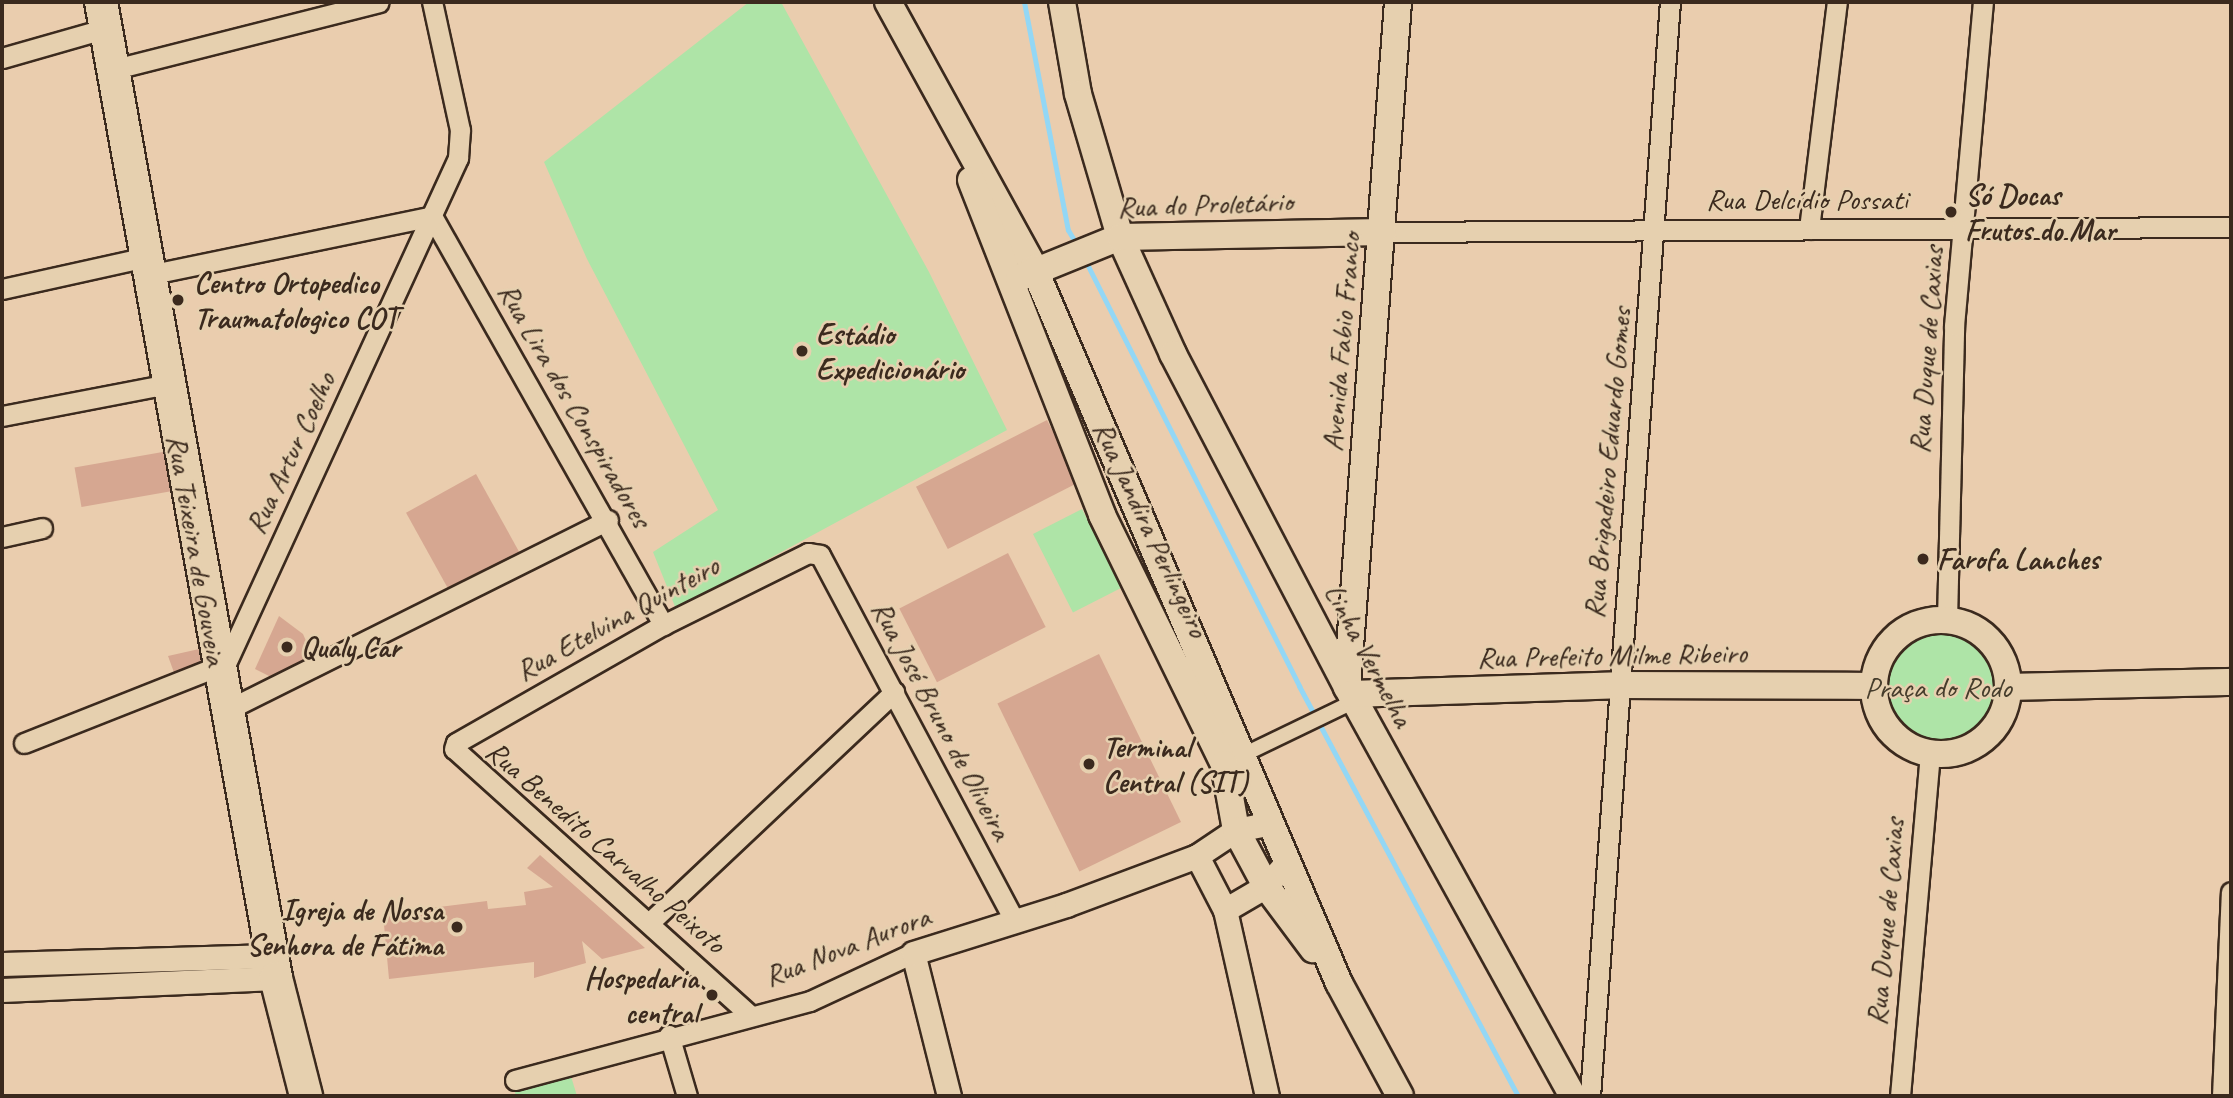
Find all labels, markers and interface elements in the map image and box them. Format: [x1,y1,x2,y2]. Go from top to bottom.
place label: Só Docas Frutos do Mar [1965,177,2115,247]
street label: Rua Delcídio Possati [1706,181,1908,217]
street label: Rua do Proletário [1117,183,1293,225]
marker: Só Docas Frutos do Mar [1943,204,1959,220]
street label: Avenida Fabio Franco [1313,231,1369,453]
street label: Rua Duque de Caxias [1901,245,1951,455]
place label: Centro Ortopedico Traumatologico COT [194,265,397,336]
street label: Rua Lira dos Conspiradores [490,277,660,533]
marker: Centro Ortopedico Traumatologico COT [168,290,188,310]
street label: Rua Brigadeiro Eduardo Gomes [1576,307,1638,619]
place label: Estádio Expedicionário [816,316,964,386]
marker: Estádio Expedicionário [794,343,810,359]
street label: Rua Artur Coelho [237,367,343,539]
street label: Rua Jandira Perlingeiro [1085,415,1217,643]
street label: Rua Teixeira de Gouveia [159,434,235,666]
place label: Farofa Lanches [1937,541,2099,577]
street label: Rua Etelvina Quinteiro [509,547,725,689]
marker: Farofa Lanches [1915,551,1931,567]
street label: Linha Vermelha [1316,576,1422,734]
street label: Rua José Bruno de Oliveira [864,594,1020,846]
place label: Qualy Car [301,629,400,665]
street label: Rua Prefeito Milme Ribeiro [1476,635,1748,675]
marker: Qualy Car [279,639,295,655]
park label: Praça do Rodo [1864,669,2012,705]
place label: Terminal Central (SIT) [1103,729,1248,800]
street label: Rua Benedito Carvalho Peixoto [479,733,733,961]
marker: Terminal Central (SIT) [1081,756,1097,772]
street label: Rua Duque de Caxias [1858,817,1912,1027]
place label: Igreja de Nossa Senhora de Fátima [247,892,443,962]
street label: Rua Nova Aurora [759,898,935,994]
marker: Igreja de Nossa Senhora de Fátima [449,919,465,935]
place label: Hospedaria central [584,960,698,1030]
marker: Hospedaria central [704,987,720,1003]

